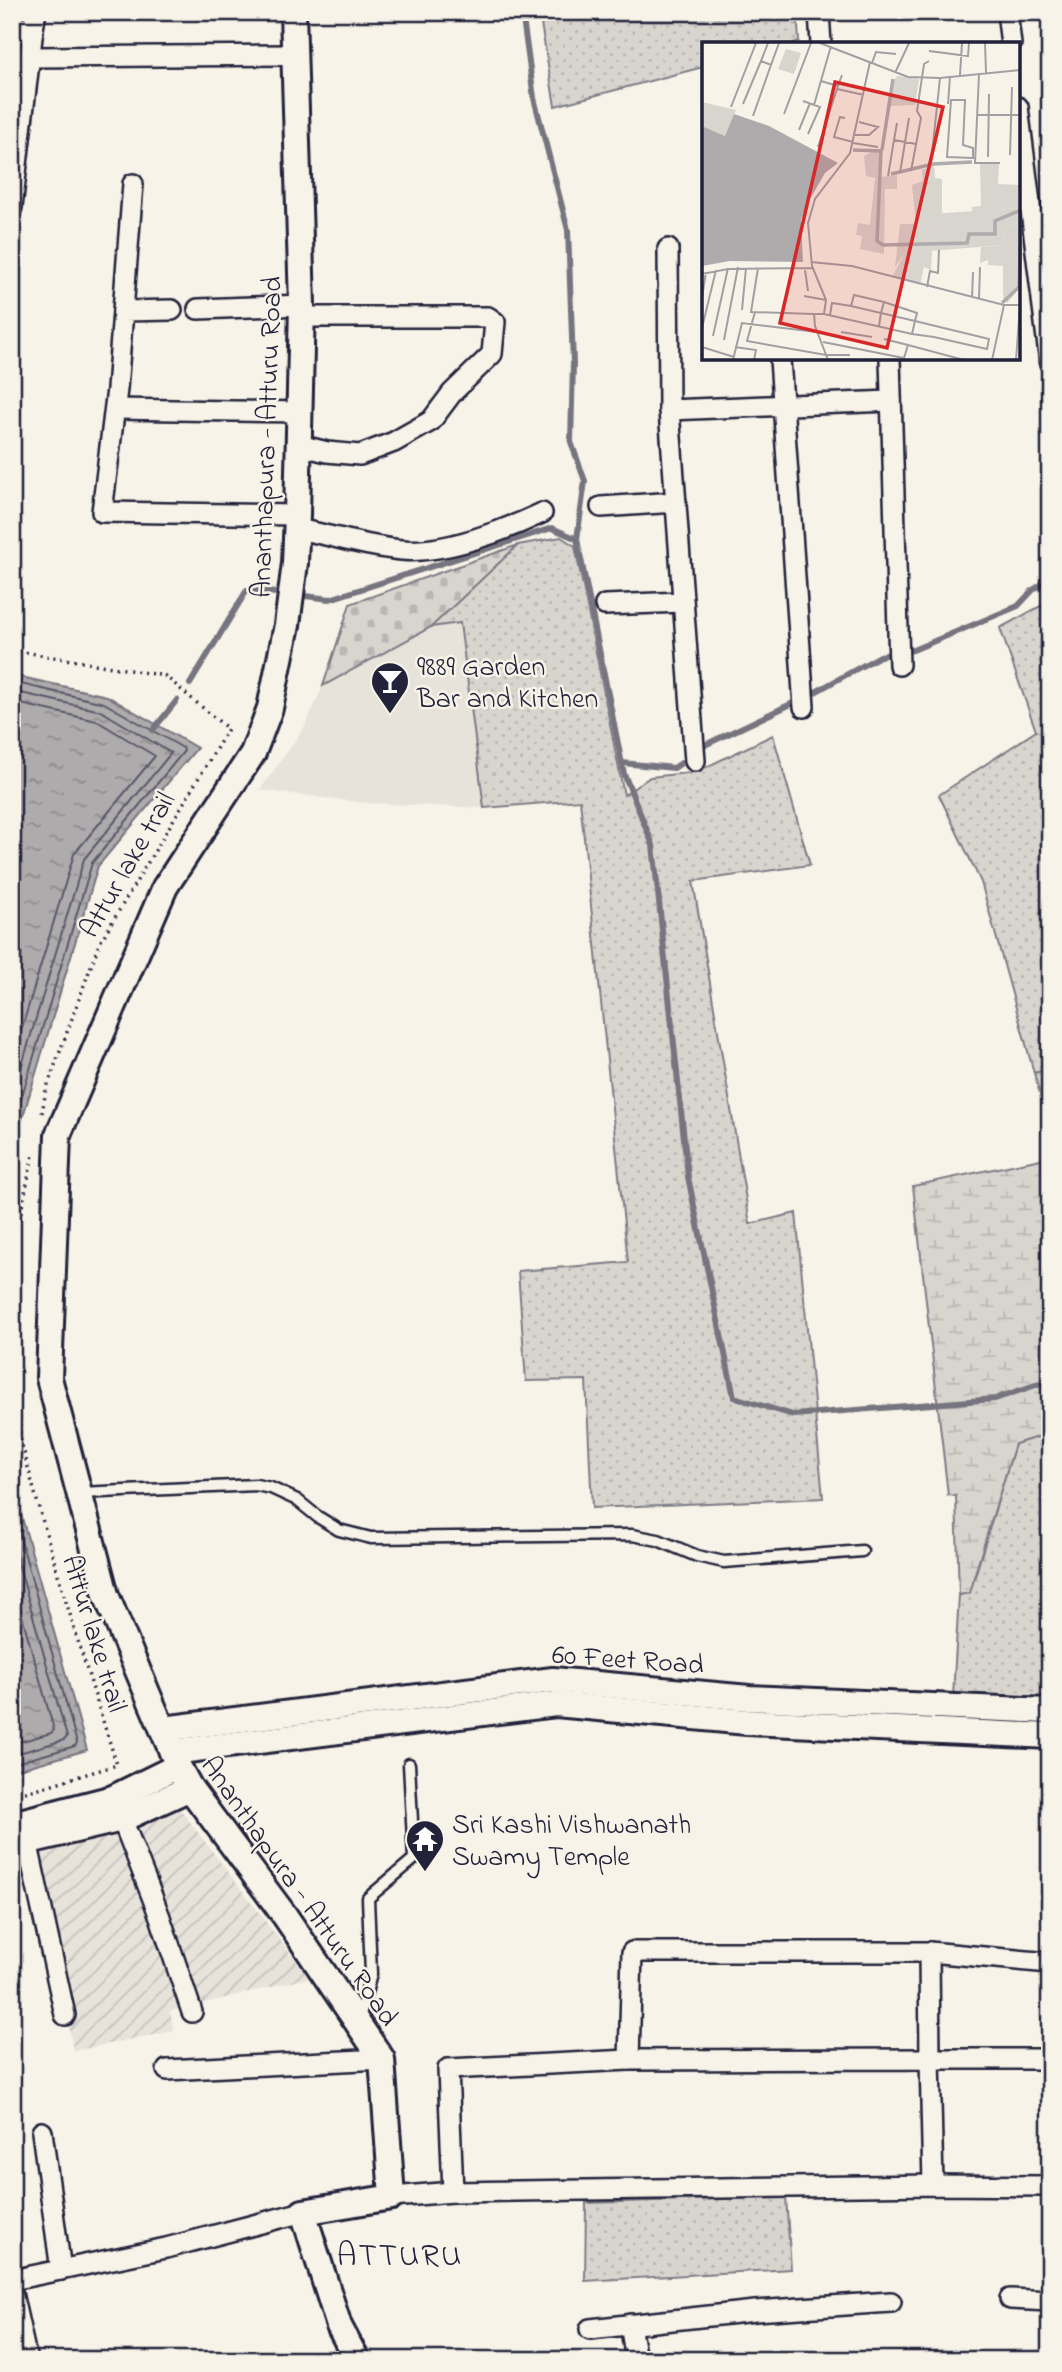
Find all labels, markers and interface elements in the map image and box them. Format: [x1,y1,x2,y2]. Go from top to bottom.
inset map [702,42,1020,360]
street label: Ananthapura - Atturu Road [242,275,295,599]
place label: 9889 Garden Bar and Kitchen [416,648,598,721]
bar icon: 9889 Garden Bar and Kitchen [369,660,411,715]
street label: Attur lake trail [71,785,187,946]
street label: Attur lake trail [49,1550,136,1718]
street label: 60 Feet Road [551,1636,705,1687]
street label: Ananthapura - Atturu Road [189,1748,407,2036]
place label: Sri Kashi Vishwanath Swamy Temple [452,1806,691,1879]
temple icon: Sri Kashi Vishwanath Swamy Temple [404,1818,446,1873]
district label: ATTURU [337,2234,463,2281]

